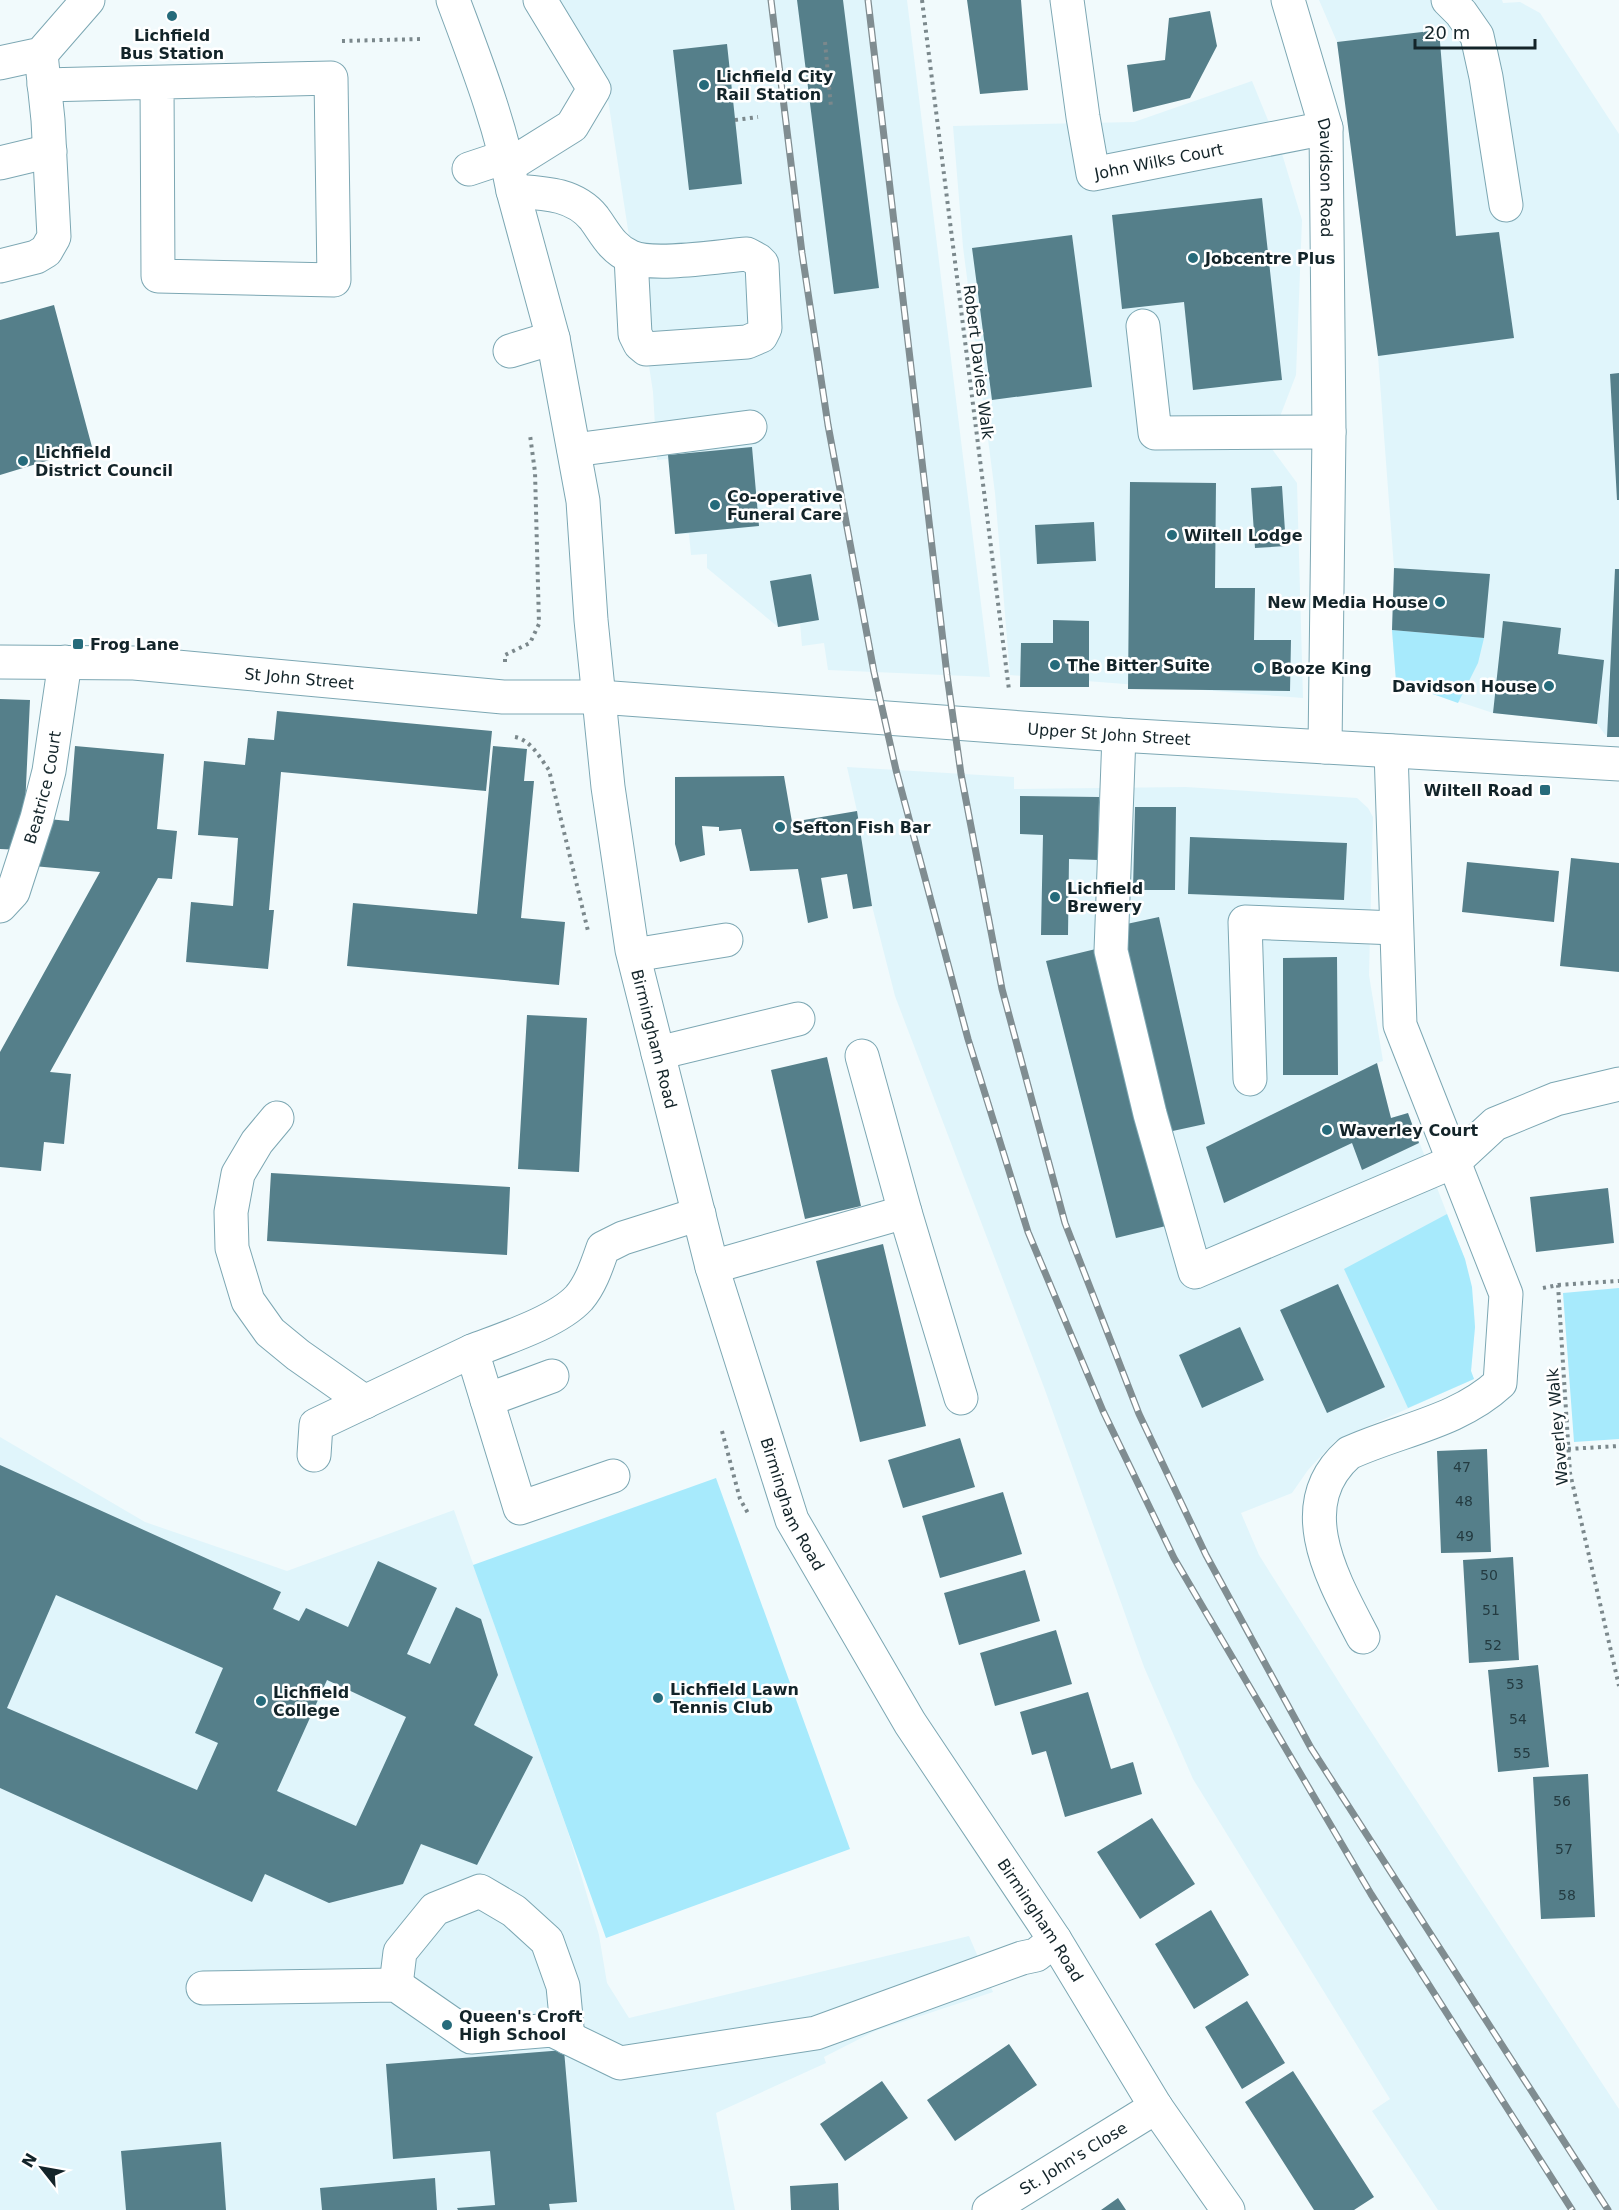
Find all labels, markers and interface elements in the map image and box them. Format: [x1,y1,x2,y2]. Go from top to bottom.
marker: Lichfield Bus Station [165,9,179,23]
scale bar [1415,12,1535,50]
text: 20 m [1424,22,1470,43]
place label: Lichfield Bus Station [120,26,224,63]
place label: Lichfield City Rail Station [716,67,834,104]
marker: Lichfield City Rail Station [697,78,711,92]
street label: Davidson Road [1313,115,1336,237]
street label: John Wilks Court [1092,140,1225,184]
place label: Jobcentre Plus [1204,249,1335,268]
marker: Jobcentre Plus [1186,251,1200,265]
street label: Robert Davies Walk [960,284,998,441]
place label: Lichfield District Council [35,443,173,480]
marker: Lichfield District Council [16,454,30,468]
place label: Co-operative Funeral Care [727,487,843,524]
marker: Co-operative Funeral Care [708,498,722,512]
place label: Wiltell Lodge [1184,526,1303,545]
marker: Wiltell Lodge [1165,528,1179,542]
place label: New Media House [1267,593,1428,612]
marker: New Media House [1433,595,1447,609]
place label: Frog Lane [90,635,179,654]
marker: Frog Lane [71,637,85,651]
place label: The Bitter Suite [1067,656,1210,675]
marker: The Bitter Suite [1048,658,1062,672]
place label: Booze King [1271,659,1372,678]
marker: Booze King [1252,661,1266,675]
street label: St John Street [244,664,355,693]
place label: Davidson House [1392,677,1537,696]
marker: Davidson House [1542,679,1556,693]
street label: Upper St John Street [1027,719,1191,749]
street label: Beatrice Court [20,730,65,847]
place label: Wiltell Road [1424,781,1533,800]
marker: Wiltell Road [1538,783,1552,797]
place label: Sefton Fish Bar [792,818,931,837]
marker: Sefton Fish Bar [773,820,787,834]
place label: Lichfield Brewery [1067,879,1143,916]
marker: Lichfield Brewery [1048,890,1062,904]
street label: Birmingham Road [627,967,681,1110]
place label: Waverley Court [1339,1121,1478,1140]
marker: Waverley Court [1320,1123,1334,1137]
street label: Waverley Walk [1543,1367,1572,1486]
street label: Birmingham Road [756,1435,828,1574]
house number: 47 [1453,1459,1471,1475]
house number: 48 [1455,1493,1473,1509]
house number: 49 [1456,1528,1474,1544]
house number: 50 [1480,1567,1498,1583]
house number: 51 [1482,1602,1500,1618]
house number: 52 [1484,1637,1502,1653]
house number: 53 [1506,1676,1524,1692]
place label: Lichfield Lawn Tennis Club [670,1680,799,1717]
place label: Lichfield College [273,1683,349,1720]
marker: Lichfield Lawn Tennis Club [651,1691,665,1705]
marker: Lichfield College [254,1694,268,1708]
house number: 54 [1509,1711,1527,1727]
house number: 55 [1513,1745,1531,1761]
house number: 56 [1553,1793,1571,1809]
house number: 57 [1555,1841,1573,1857]
street label: Birmingham Road [993,1855,1087,1985]
house number: 58 [1558,1887,1576,1903]
place label: Queen's Croft High School [459,2007,583,2044]
marker: Queen's Croft High School [440,2018,454,2032]
street label: St. John's Close [1016,2118,1131,2199]
north arrow [12,2138,72,2198]
text: N [18,2150,41,2171]

